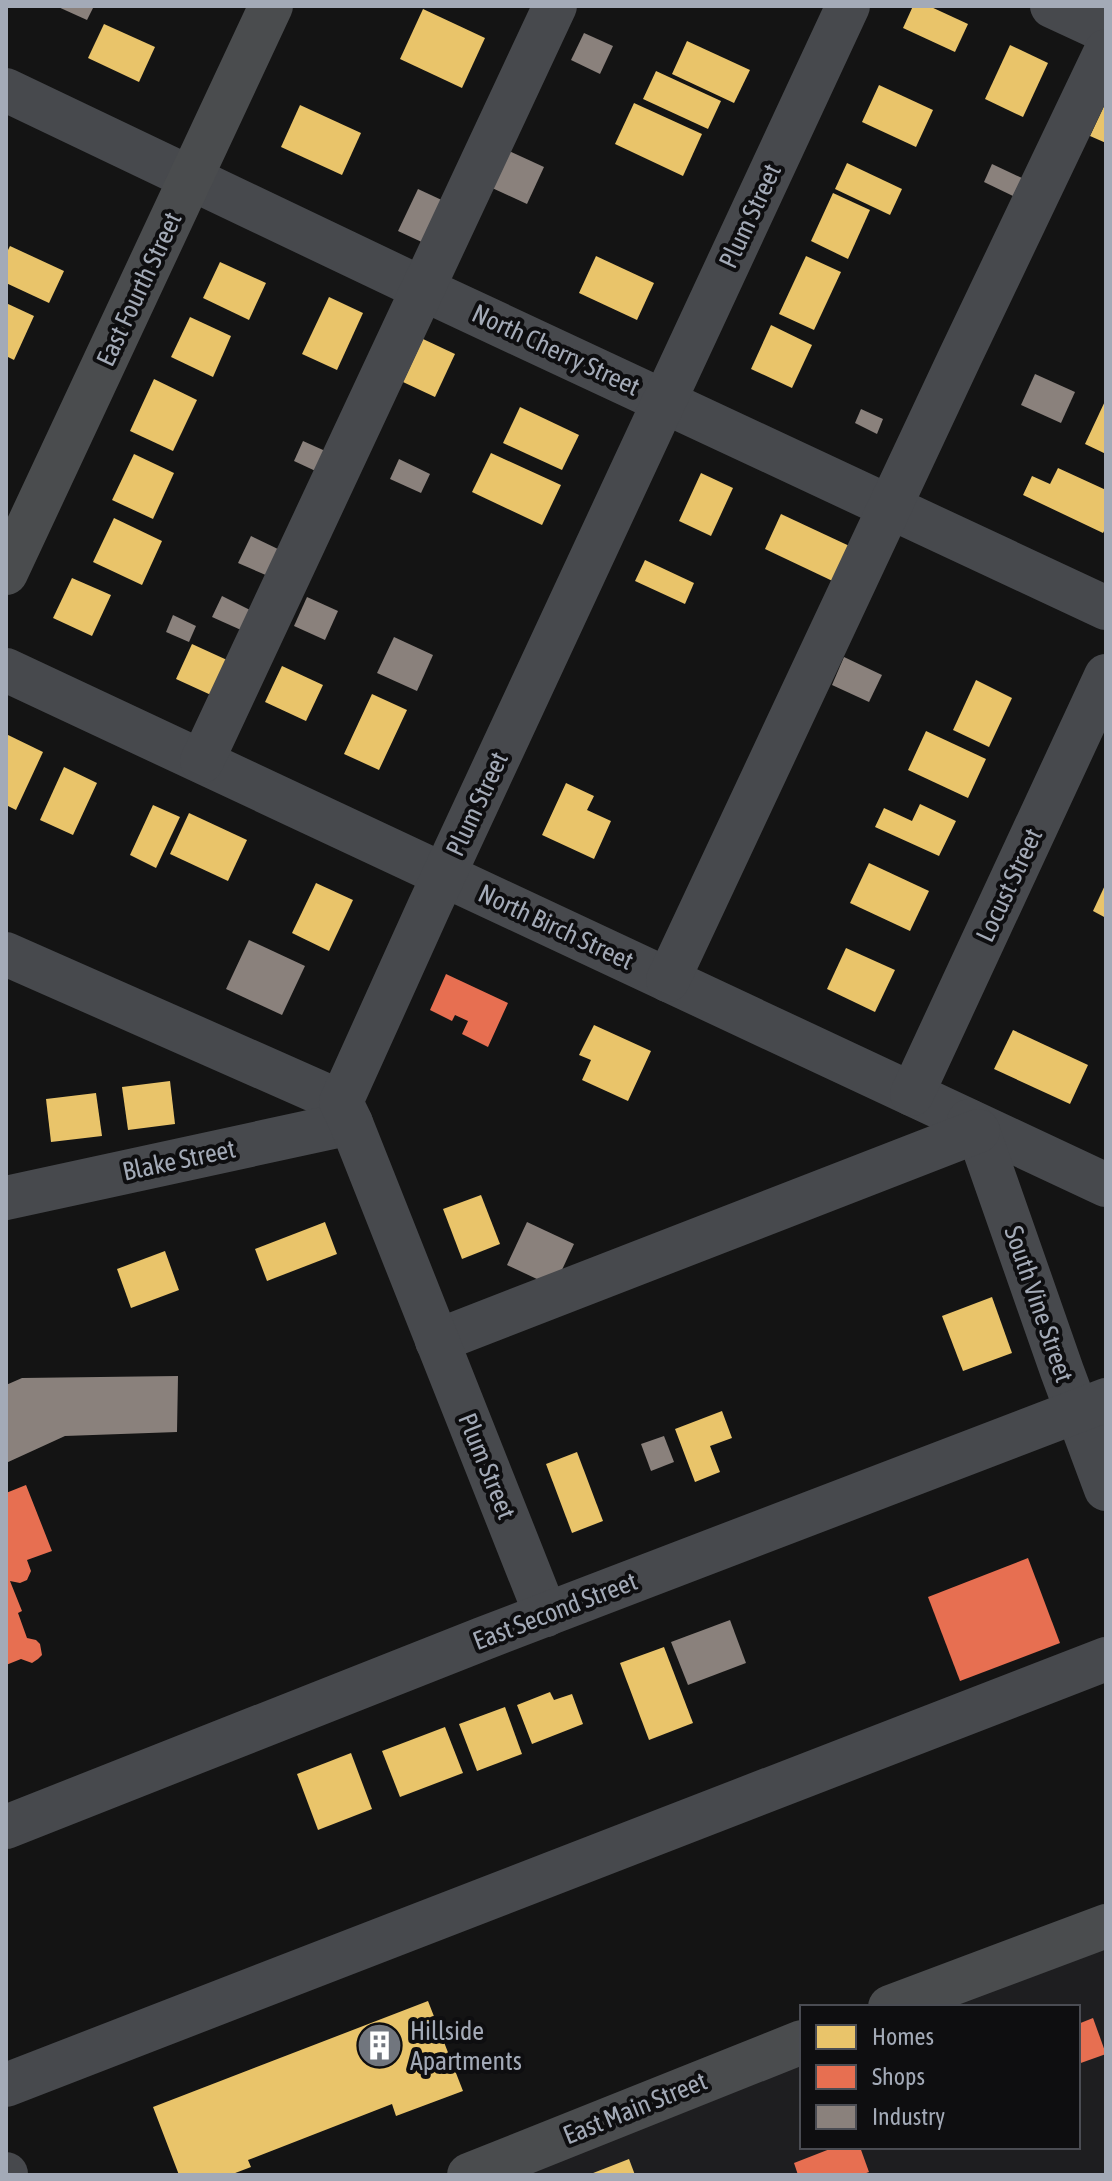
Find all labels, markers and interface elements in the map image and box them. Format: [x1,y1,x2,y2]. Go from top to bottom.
street label: Plum Street [713,159,787,273]
street label: East Fourth Street [90,207,188,371]
street label: North Cherry Street [467,298,645,402]
street label: Plum Street [440,747,514,861]
street label: Locust Street [970,823,1048,947]
street label: North Birch Street [474,878,638,976]
street label: Blake Street [120,1133,238,1187]
street label: South Vine Street [998,1222,1080,1386]
street label: Plum Street [452,1409,522,1523]
street label: East Second Street [469,1566,641,1656]
legend [800,2005,1080,2149]
place label: Hillside Apartments [410,2016,522,2076]
building icon: Hillside Apartments [355,2022,403,2070]
text: Homes [872,2023,934,2050]
text: Shops [872,2063,925,2090]
street label: East Main Street [559,2066,711,2150]
text: Industry [872,2103,945,2130]

